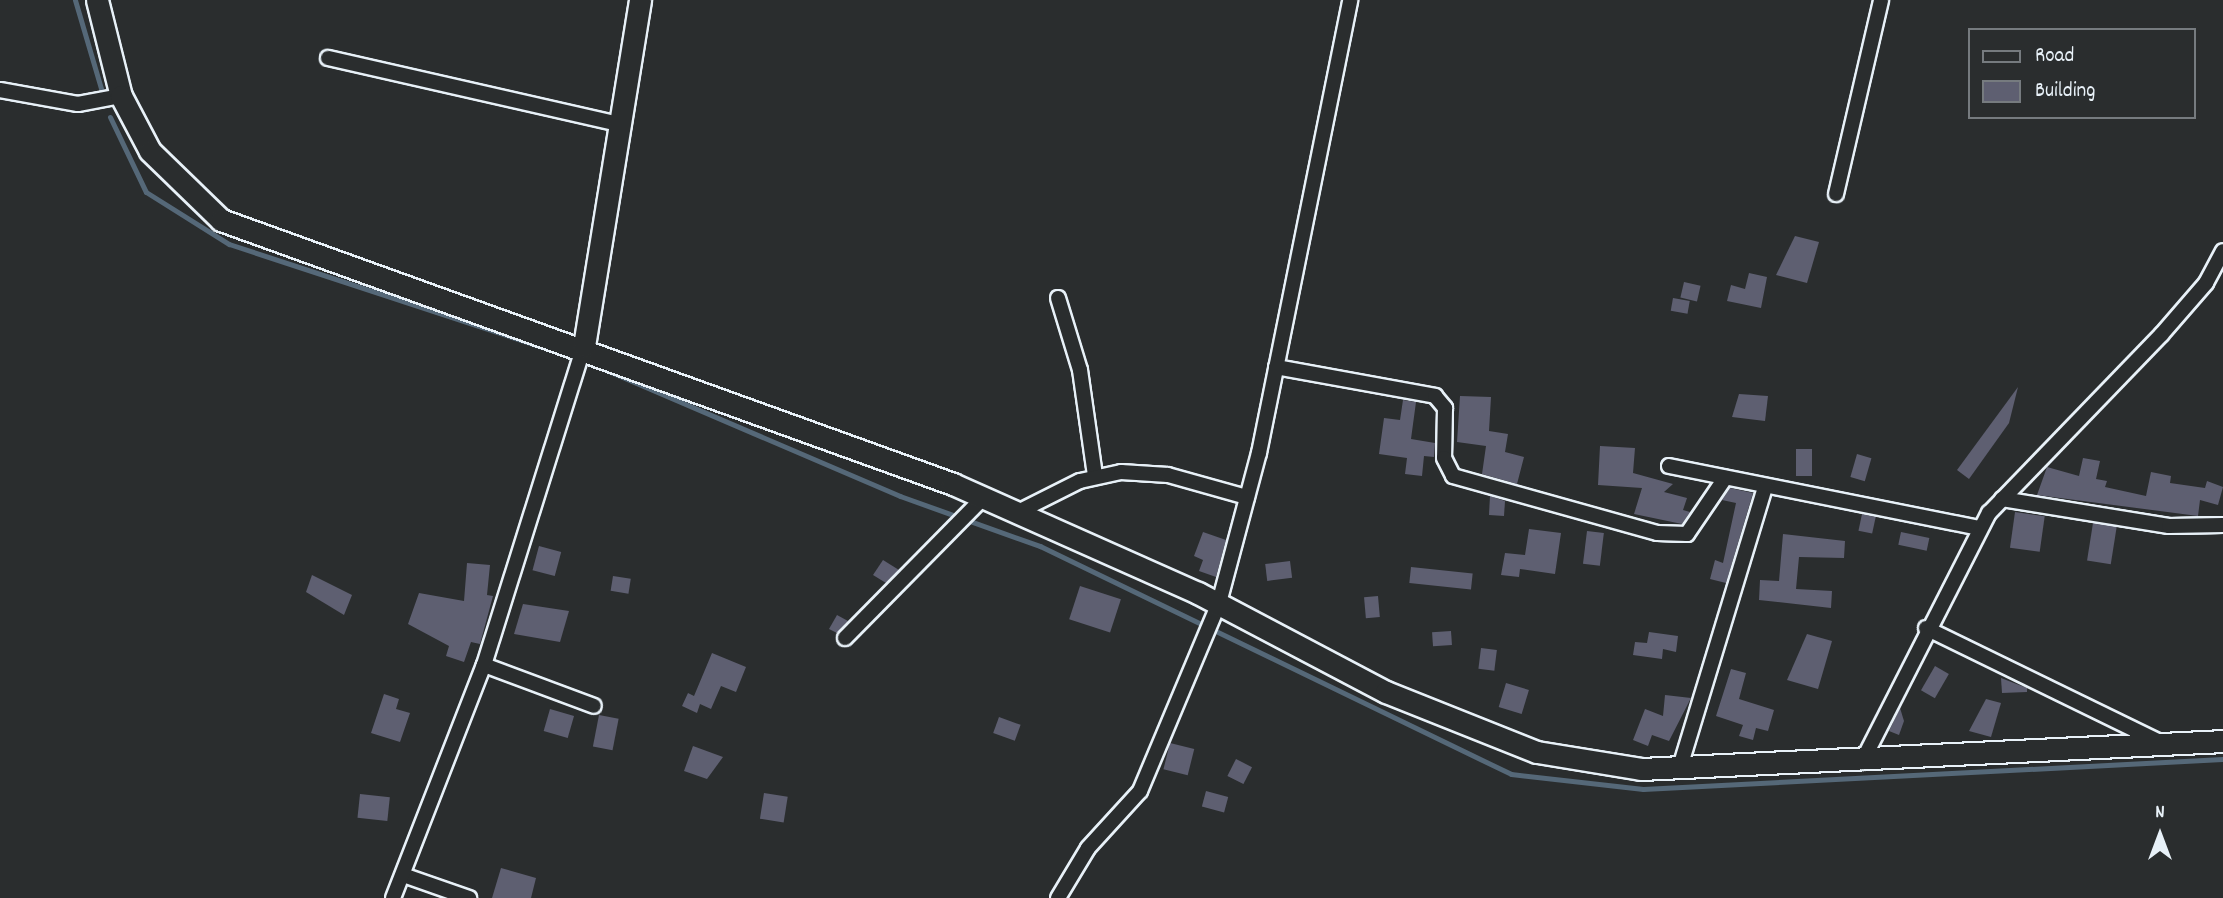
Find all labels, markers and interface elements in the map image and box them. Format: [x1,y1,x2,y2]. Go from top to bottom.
legend [1968,28,2195,119]
text: Road [2035,42,2074,72]
text: Building [2035,77,2095,107]
north arrow [2125,800,2195,870]
text: N [2155,800,2165,827]

